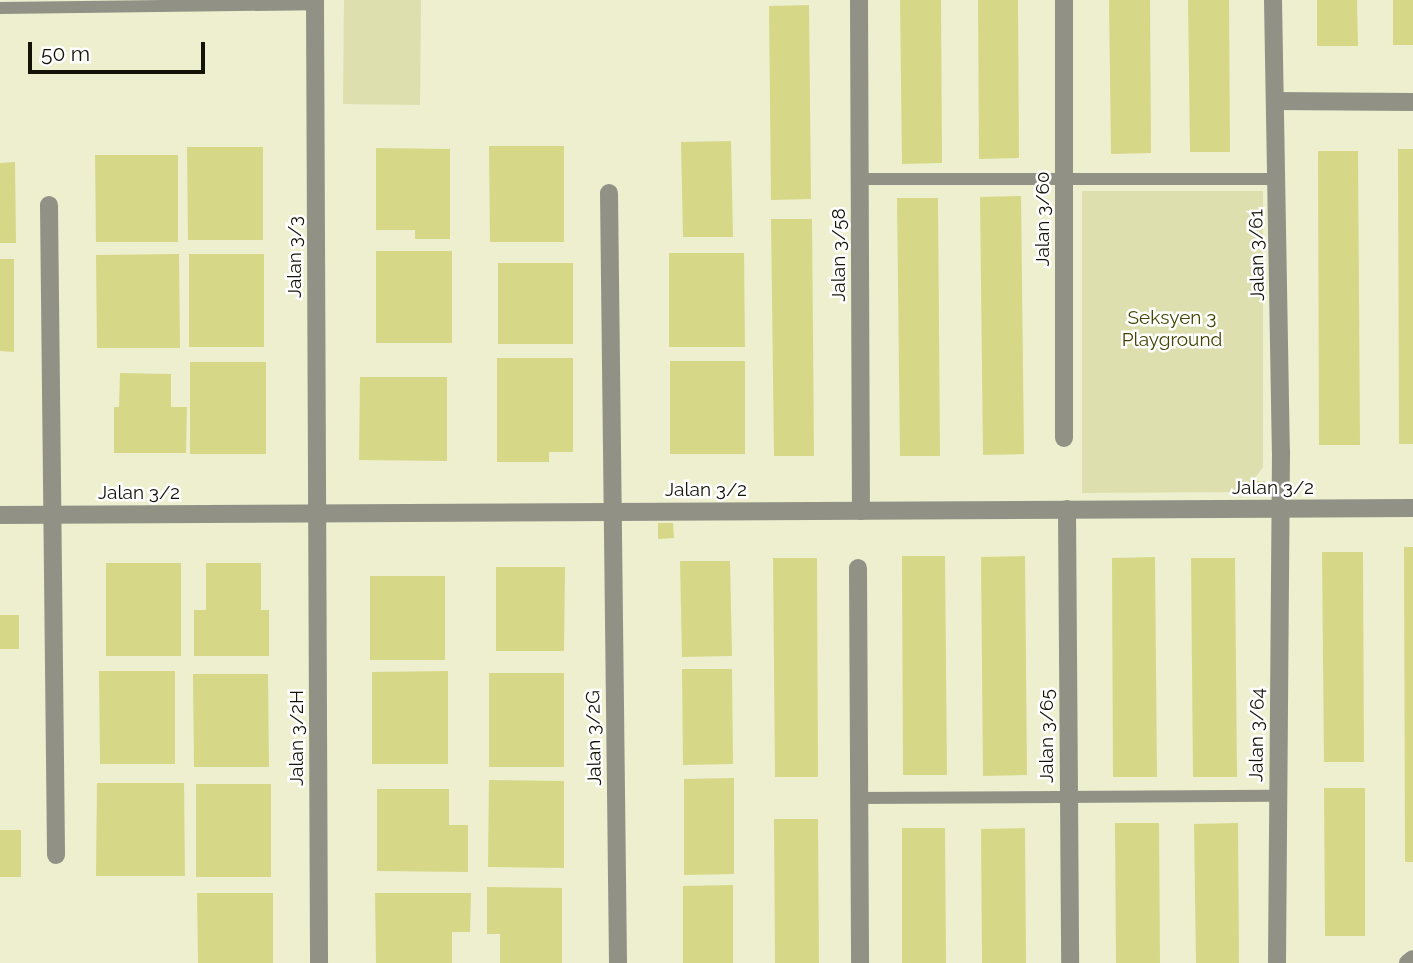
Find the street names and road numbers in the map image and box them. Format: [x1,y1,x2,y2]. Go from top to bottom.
street label: Jalan 3/60 [1032,171,1054,267]
street label: Jalan 3/58 [828,208,850,302]
street label: Jalan 3/61 [1245,209,1269,301]
street label: Jalan 3/3 [284,216,306,298]
street label: Jalan 3/2 [1232,477,1314,499]
street label: Jalan 3/2 [665,479,747,501]
street label: Jalan 3/2 [98,482,180,504]
street label: Jalan 3/64 [1245,688,1269,782]
street label: Jalan 3/65 [1036,689,1058,783]
street label: Jalan 3/2H [286,690,308,786]
street label: Jalan 3/2G [582,690,606,786]

